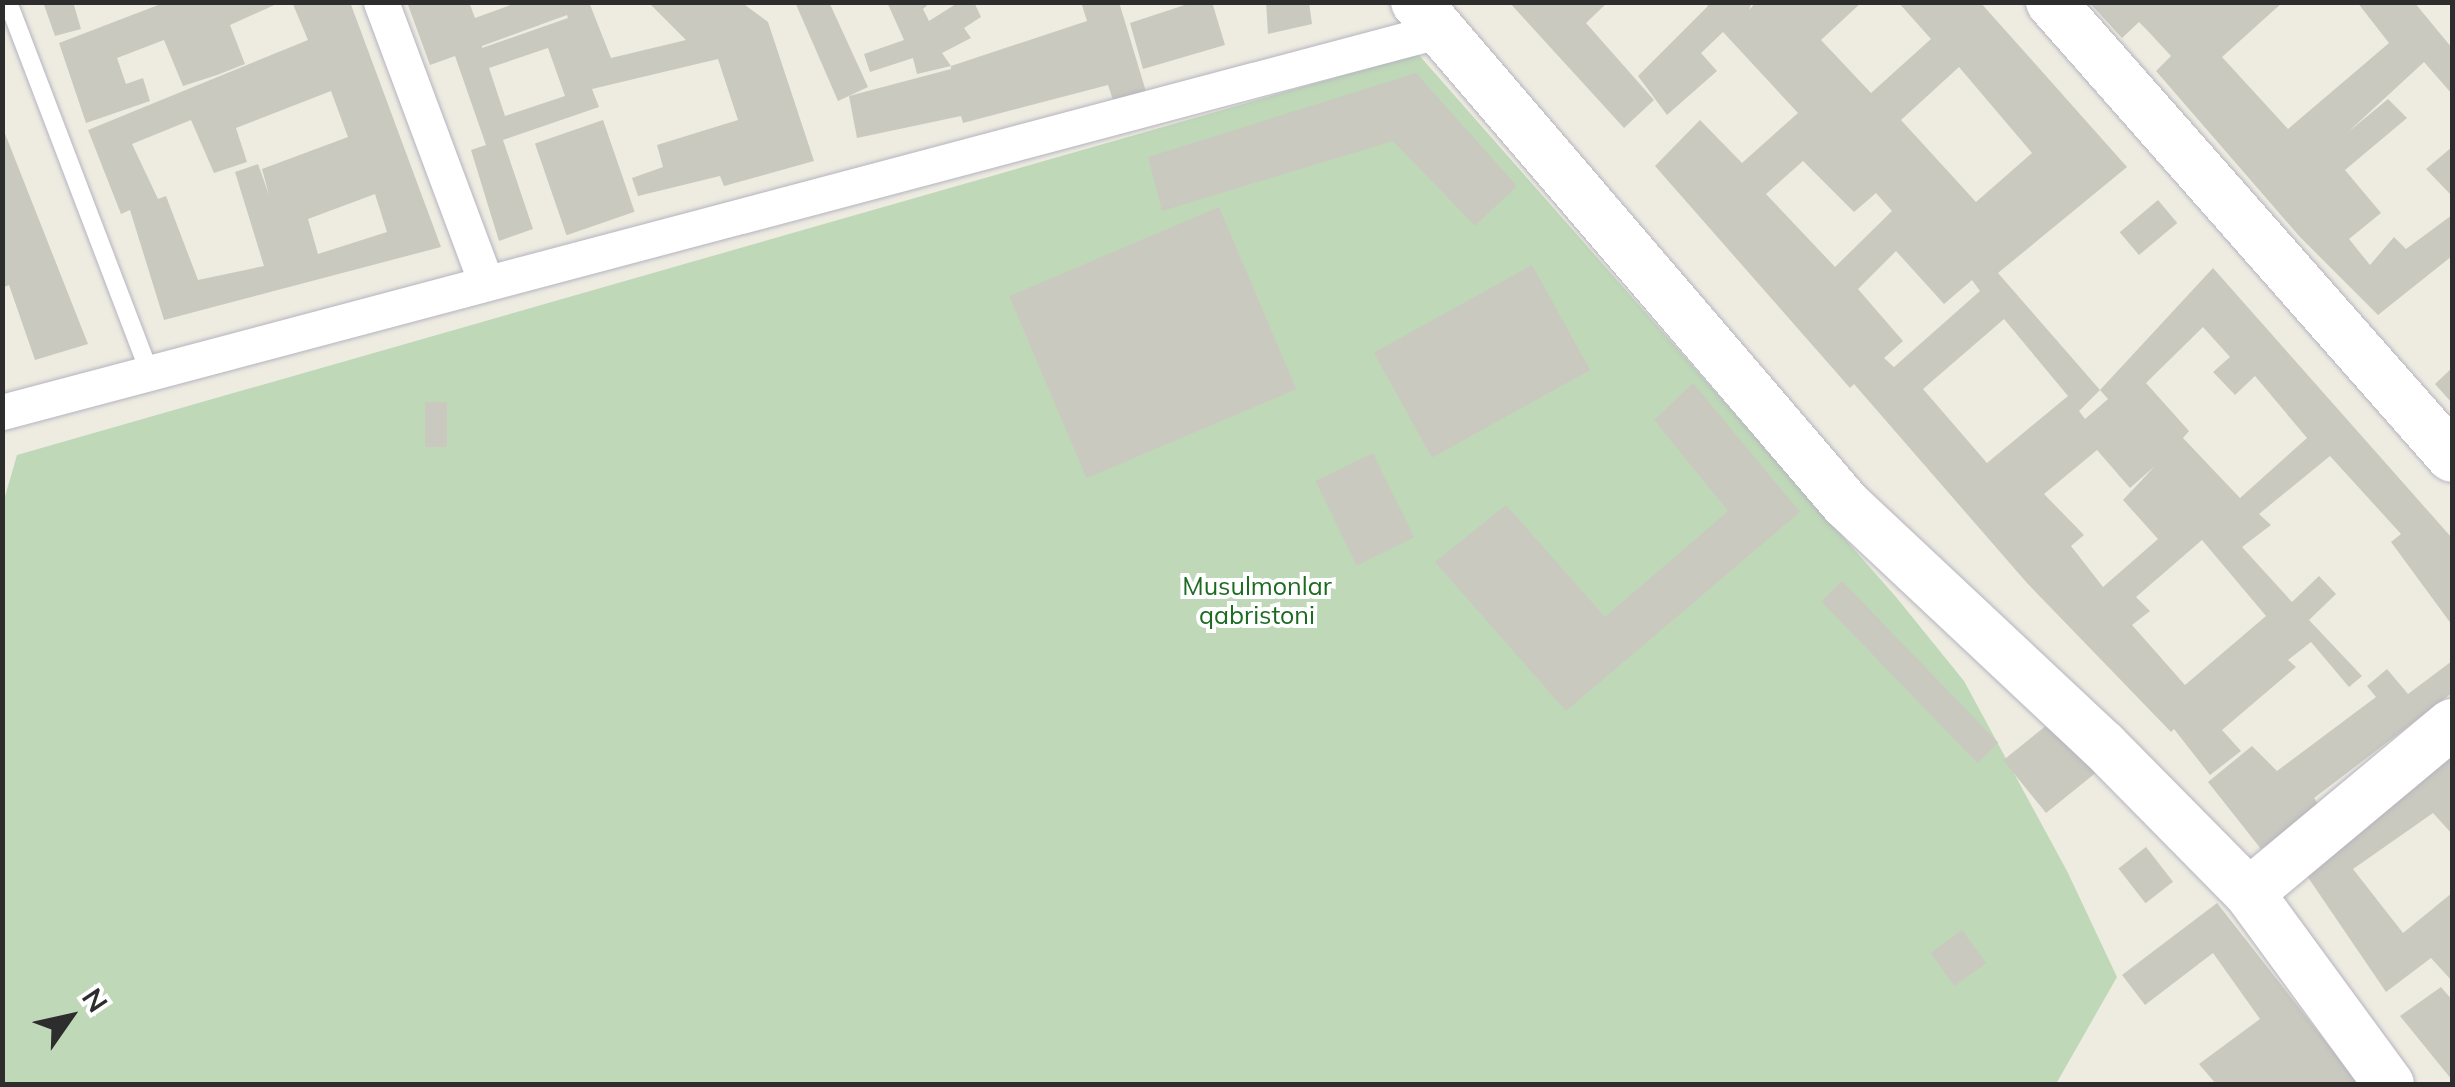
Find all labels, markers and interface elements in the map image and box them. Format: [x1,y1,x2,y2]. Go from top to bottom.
park label: Musulmonlar qabristoni [1182,572,1332,631]
north arrow [20,967,120,1067]
text: N [75,981,116,1018]

